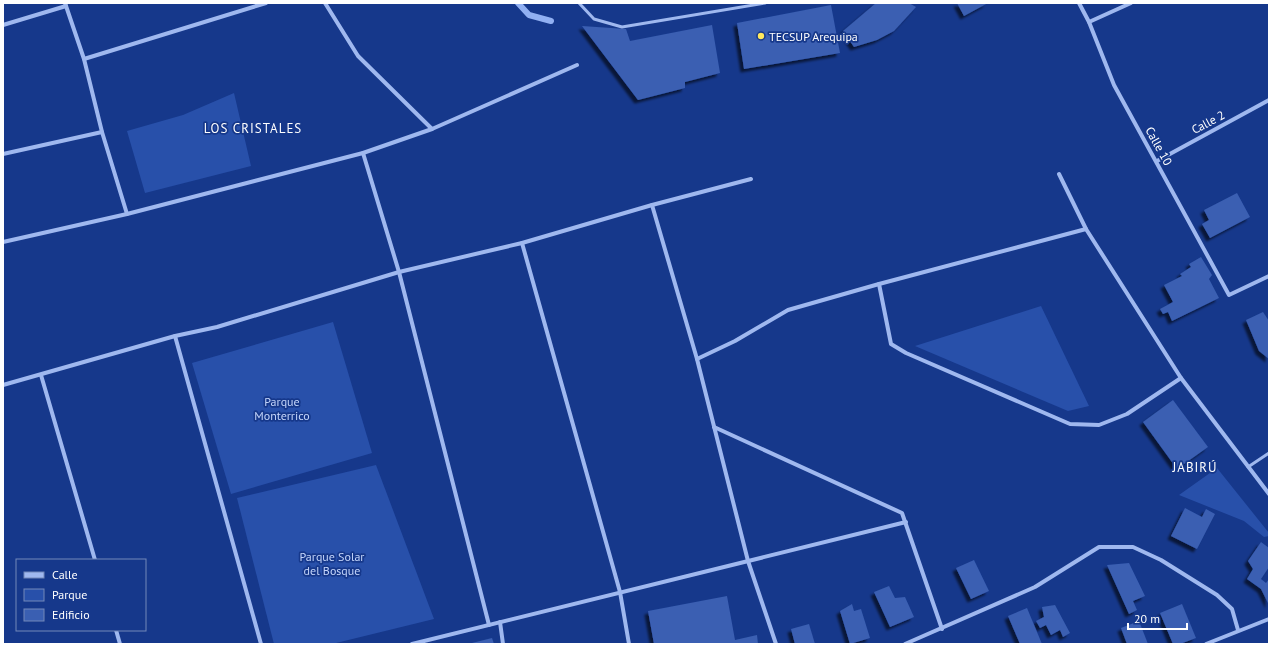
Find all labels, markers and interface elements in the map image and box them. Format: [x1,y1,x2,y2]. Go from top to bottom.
place label: TECSUP Arequipa [769,29,858,44]
marker: TECSUP Arequipa [756,31,766,41]
street label: Calle 2 [1189,107,1227,137]
district label: LOS CRISTALES [204,120,302,137]
street label: Calle 10 [1142,124,1176,168]
park label: Parque Monterrico [254,394,310,423]
district label: JABIRÚ [1172,459,1217,476]
park label: Parque Solar del Bosque [300,549,364,578]
legend [16,559,146,631]
text: Calle [52,567,78,582]
text: Parque [52,587,87,602]
scale bar [1128,605,1187,631]
text: Edificio [52,607,90,622]
text: 20 m [1134,611,1160,626]

